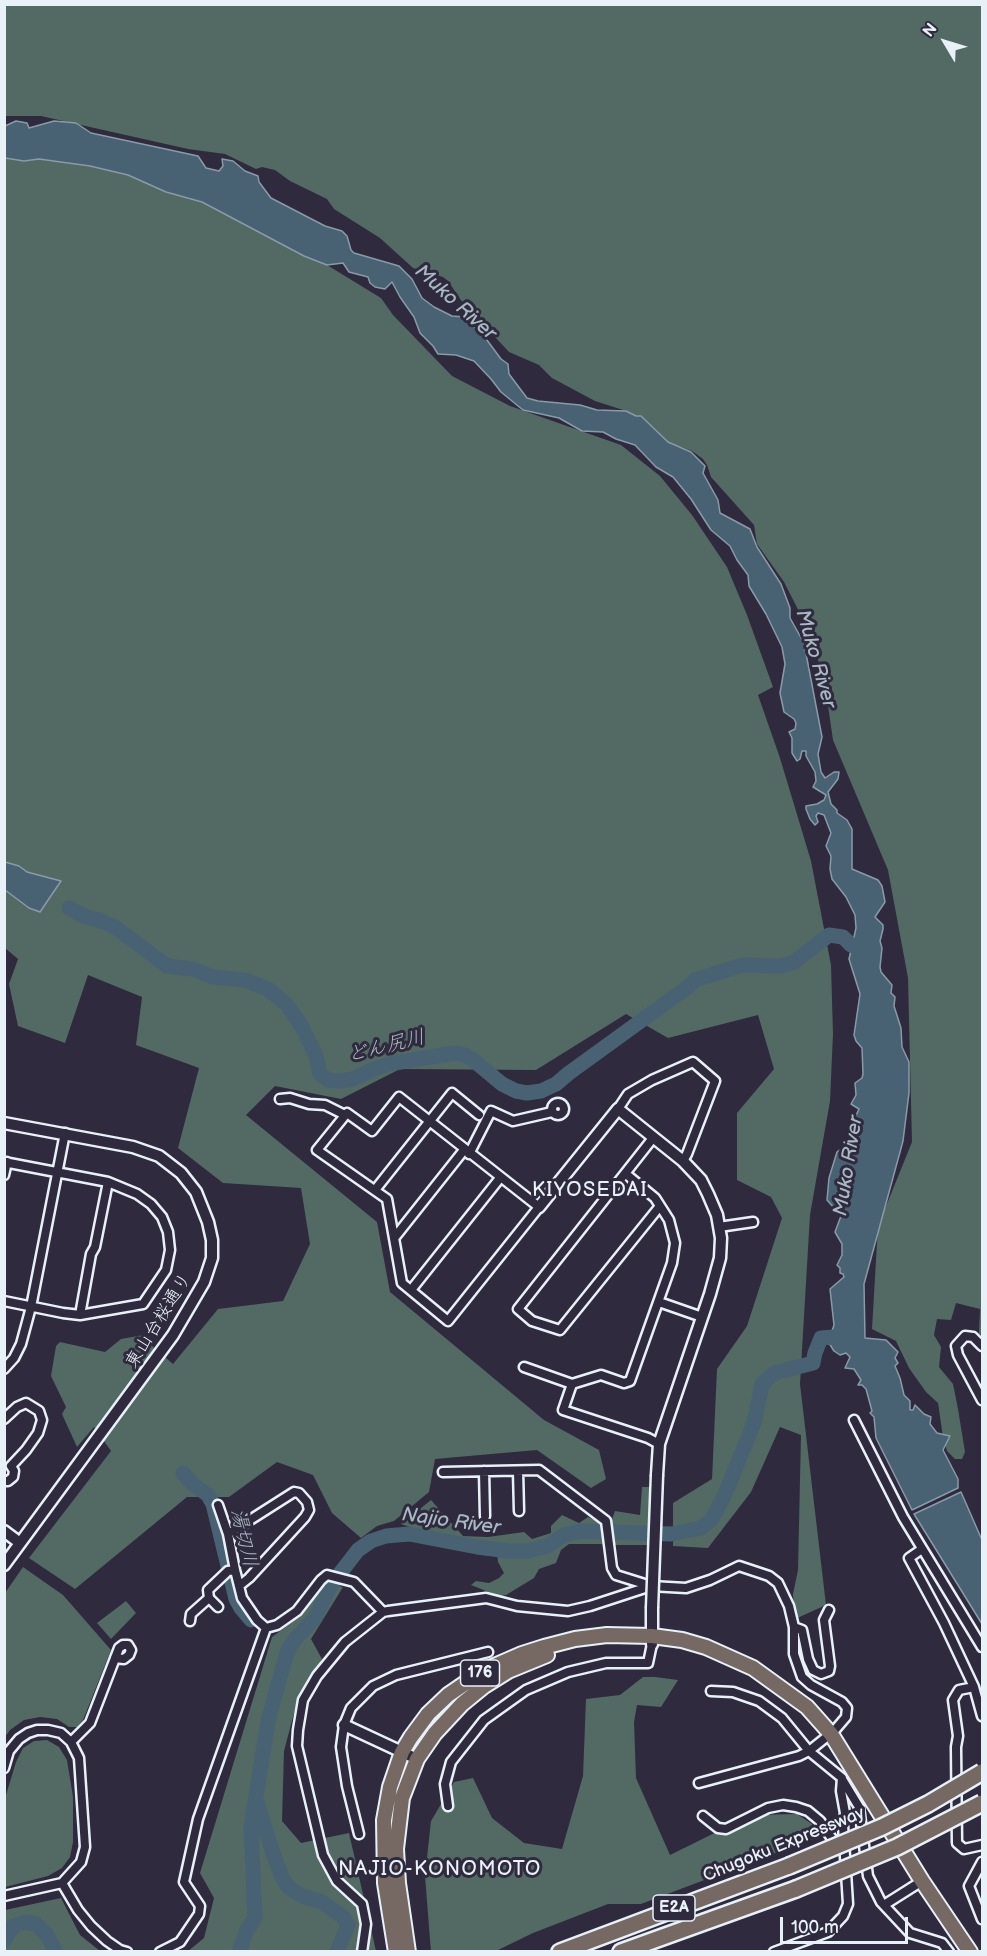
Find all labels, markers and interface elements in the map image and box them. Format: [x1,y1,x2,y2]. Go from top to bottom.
north arrow [915,12,975,72]
text: N [919,20,942,41]
water label: Muko River [409,260,501,346]
water label: Muko River [789,607,841,711]
water label: どん尻川 [344,1026,428,1068]
water label: Muko River [829,1114,869,1218]
district label: KIYOSEDAI [532,1179,648,1203]
street label: 東山台桜通り [121,1269,197,1373]
water label: Najio River [400,1503,502,1541]
water label: 湯切川 [225,1506,261,1570]
road number: 176 [460,1660,500,1686]
street label: Chugoku Expressway [700,1803,868,1887]
district label: NAJIO-KONOMOTO [338,1858,542,1882]
road number: E2A [653,1895,695,1921]
scale bar [783,1905,910,1943]
text: 100 m [791,1917,839,1938]

